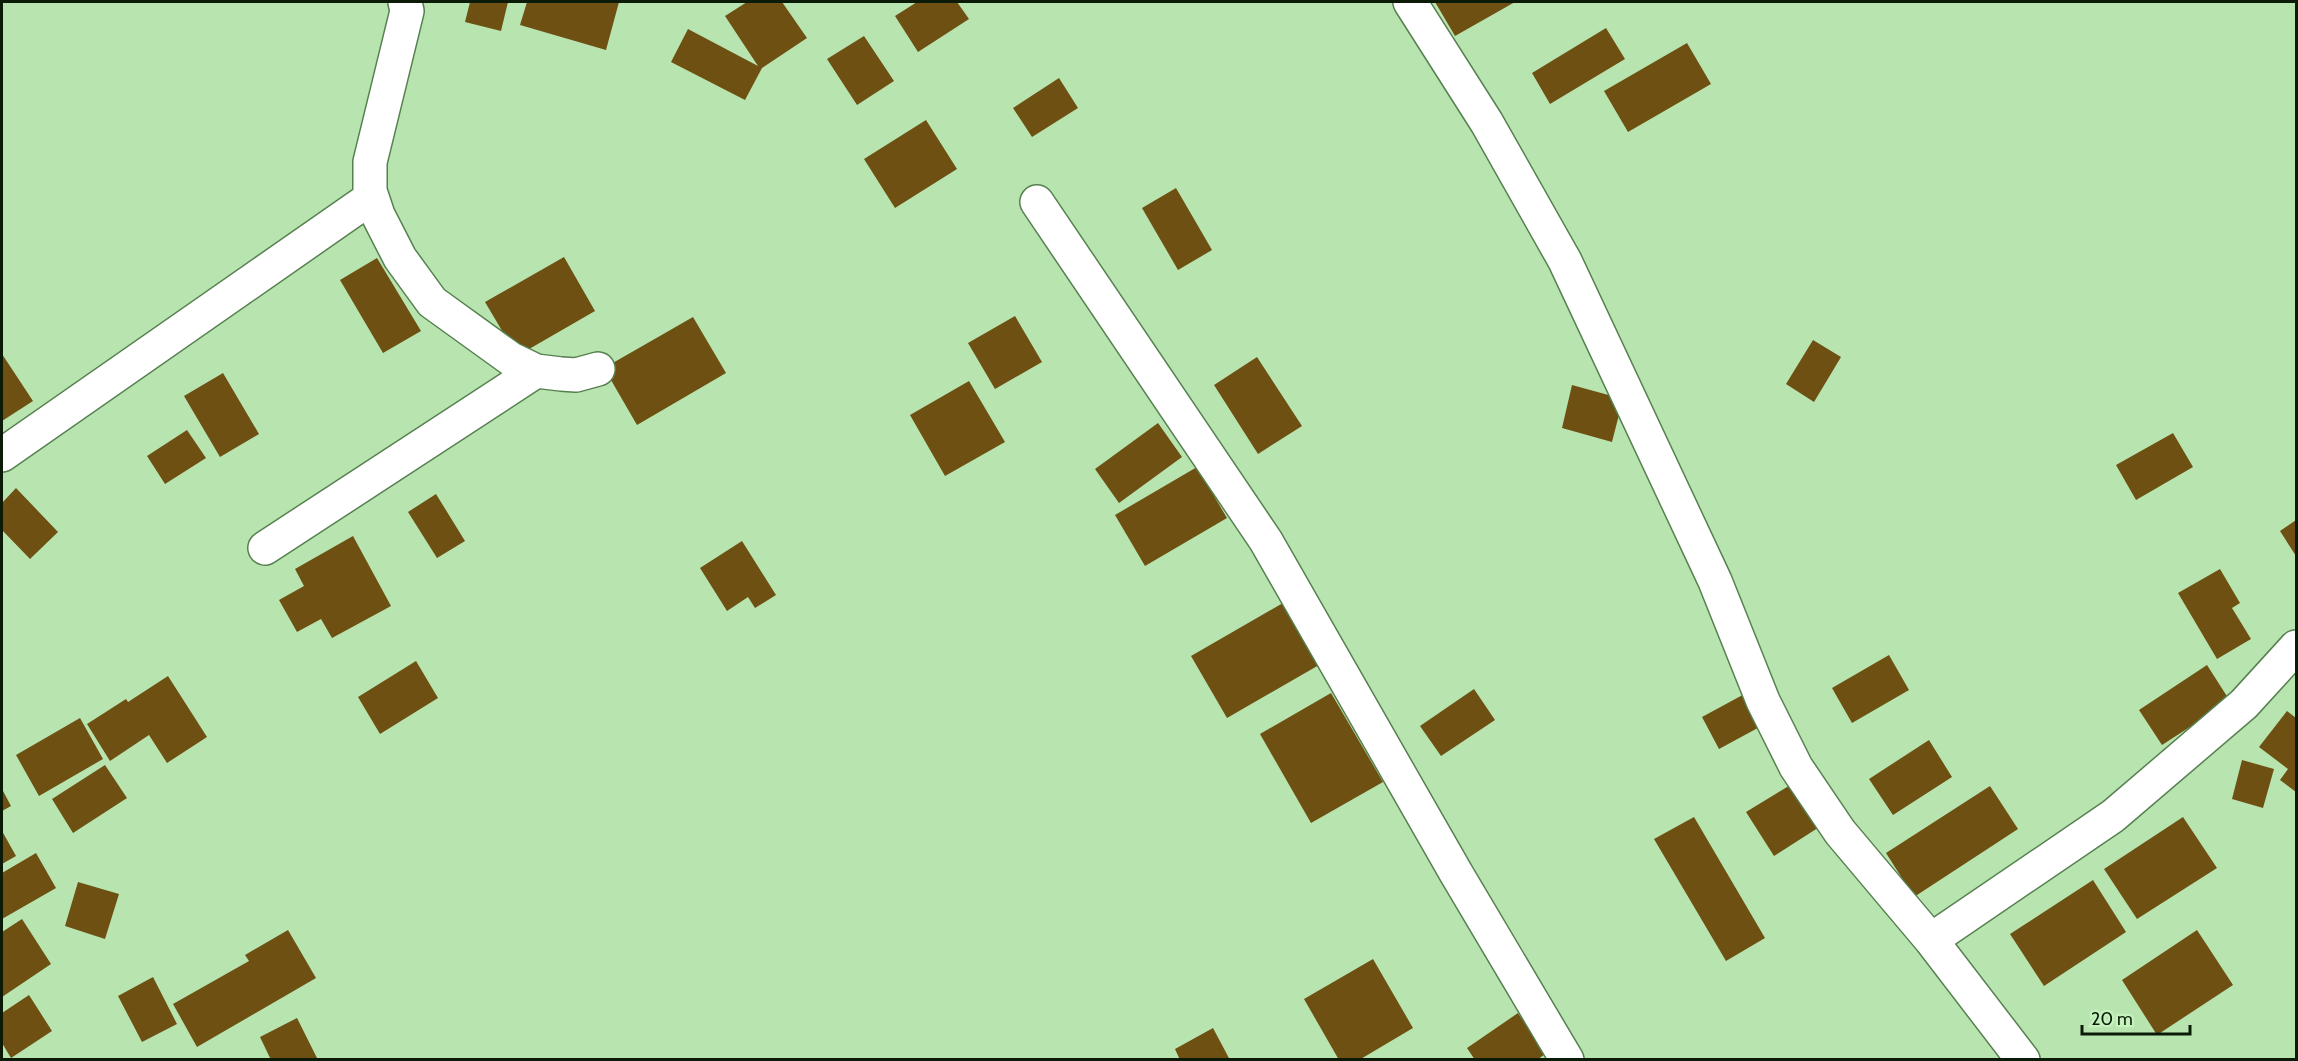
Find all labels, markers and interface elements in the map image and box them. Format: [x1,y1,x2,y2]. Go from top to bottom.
scale bar [2082,998,2190,1036]
text: 20 m [2091,1008,2133,1030]

